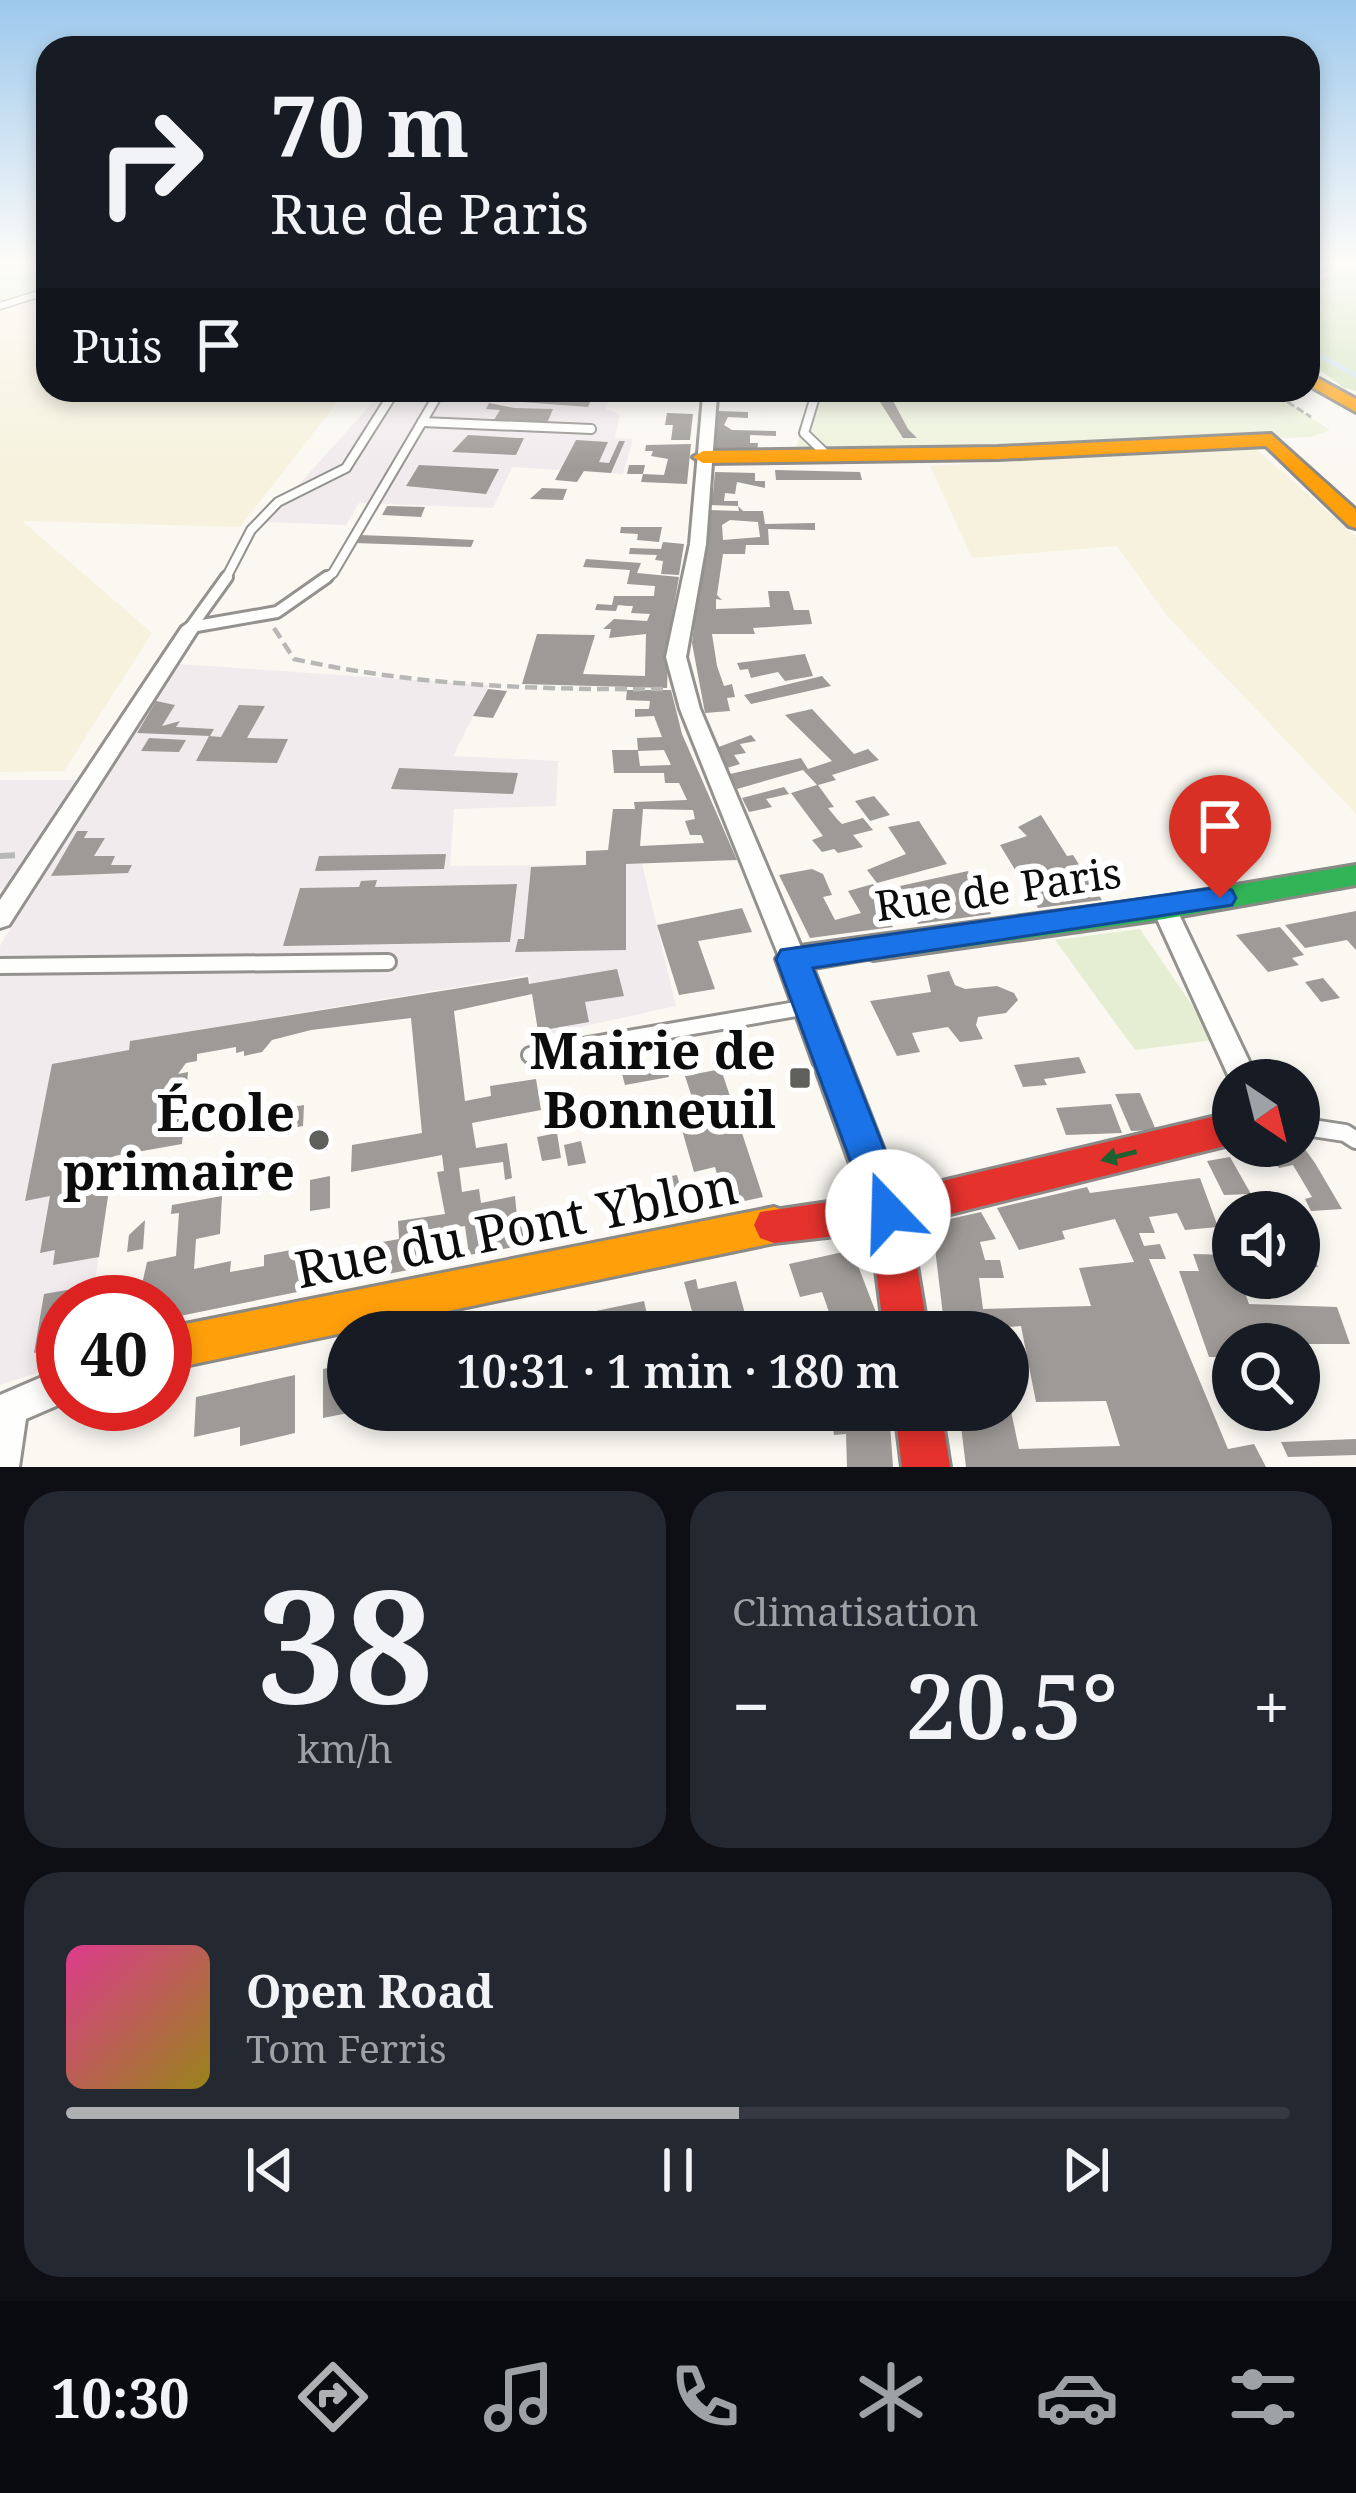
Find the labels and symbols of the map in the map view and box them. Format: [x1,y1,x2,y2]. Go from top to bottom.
pin [1169,775,1271,898]
street label: Rue de Paris [871,843,1125,933]
place label: Mairie de Bonneuil [530,1014,776,1143]
north arrow [1212,1059,1320,1167]
marker: Mairie de Bonneuil [787,1065,813,1091]
place label: École primaire [63,1076,295,1205]
marker: École primaire [306,1127,332,1153]
one-way arrow [1101,1147,1138,1166]
street label: Rue du Pont Yblon [289,1149,743,1303]
position arrow [825,1149,951,1275]
speed limit sign: 40 [36,1275,192,1431]

